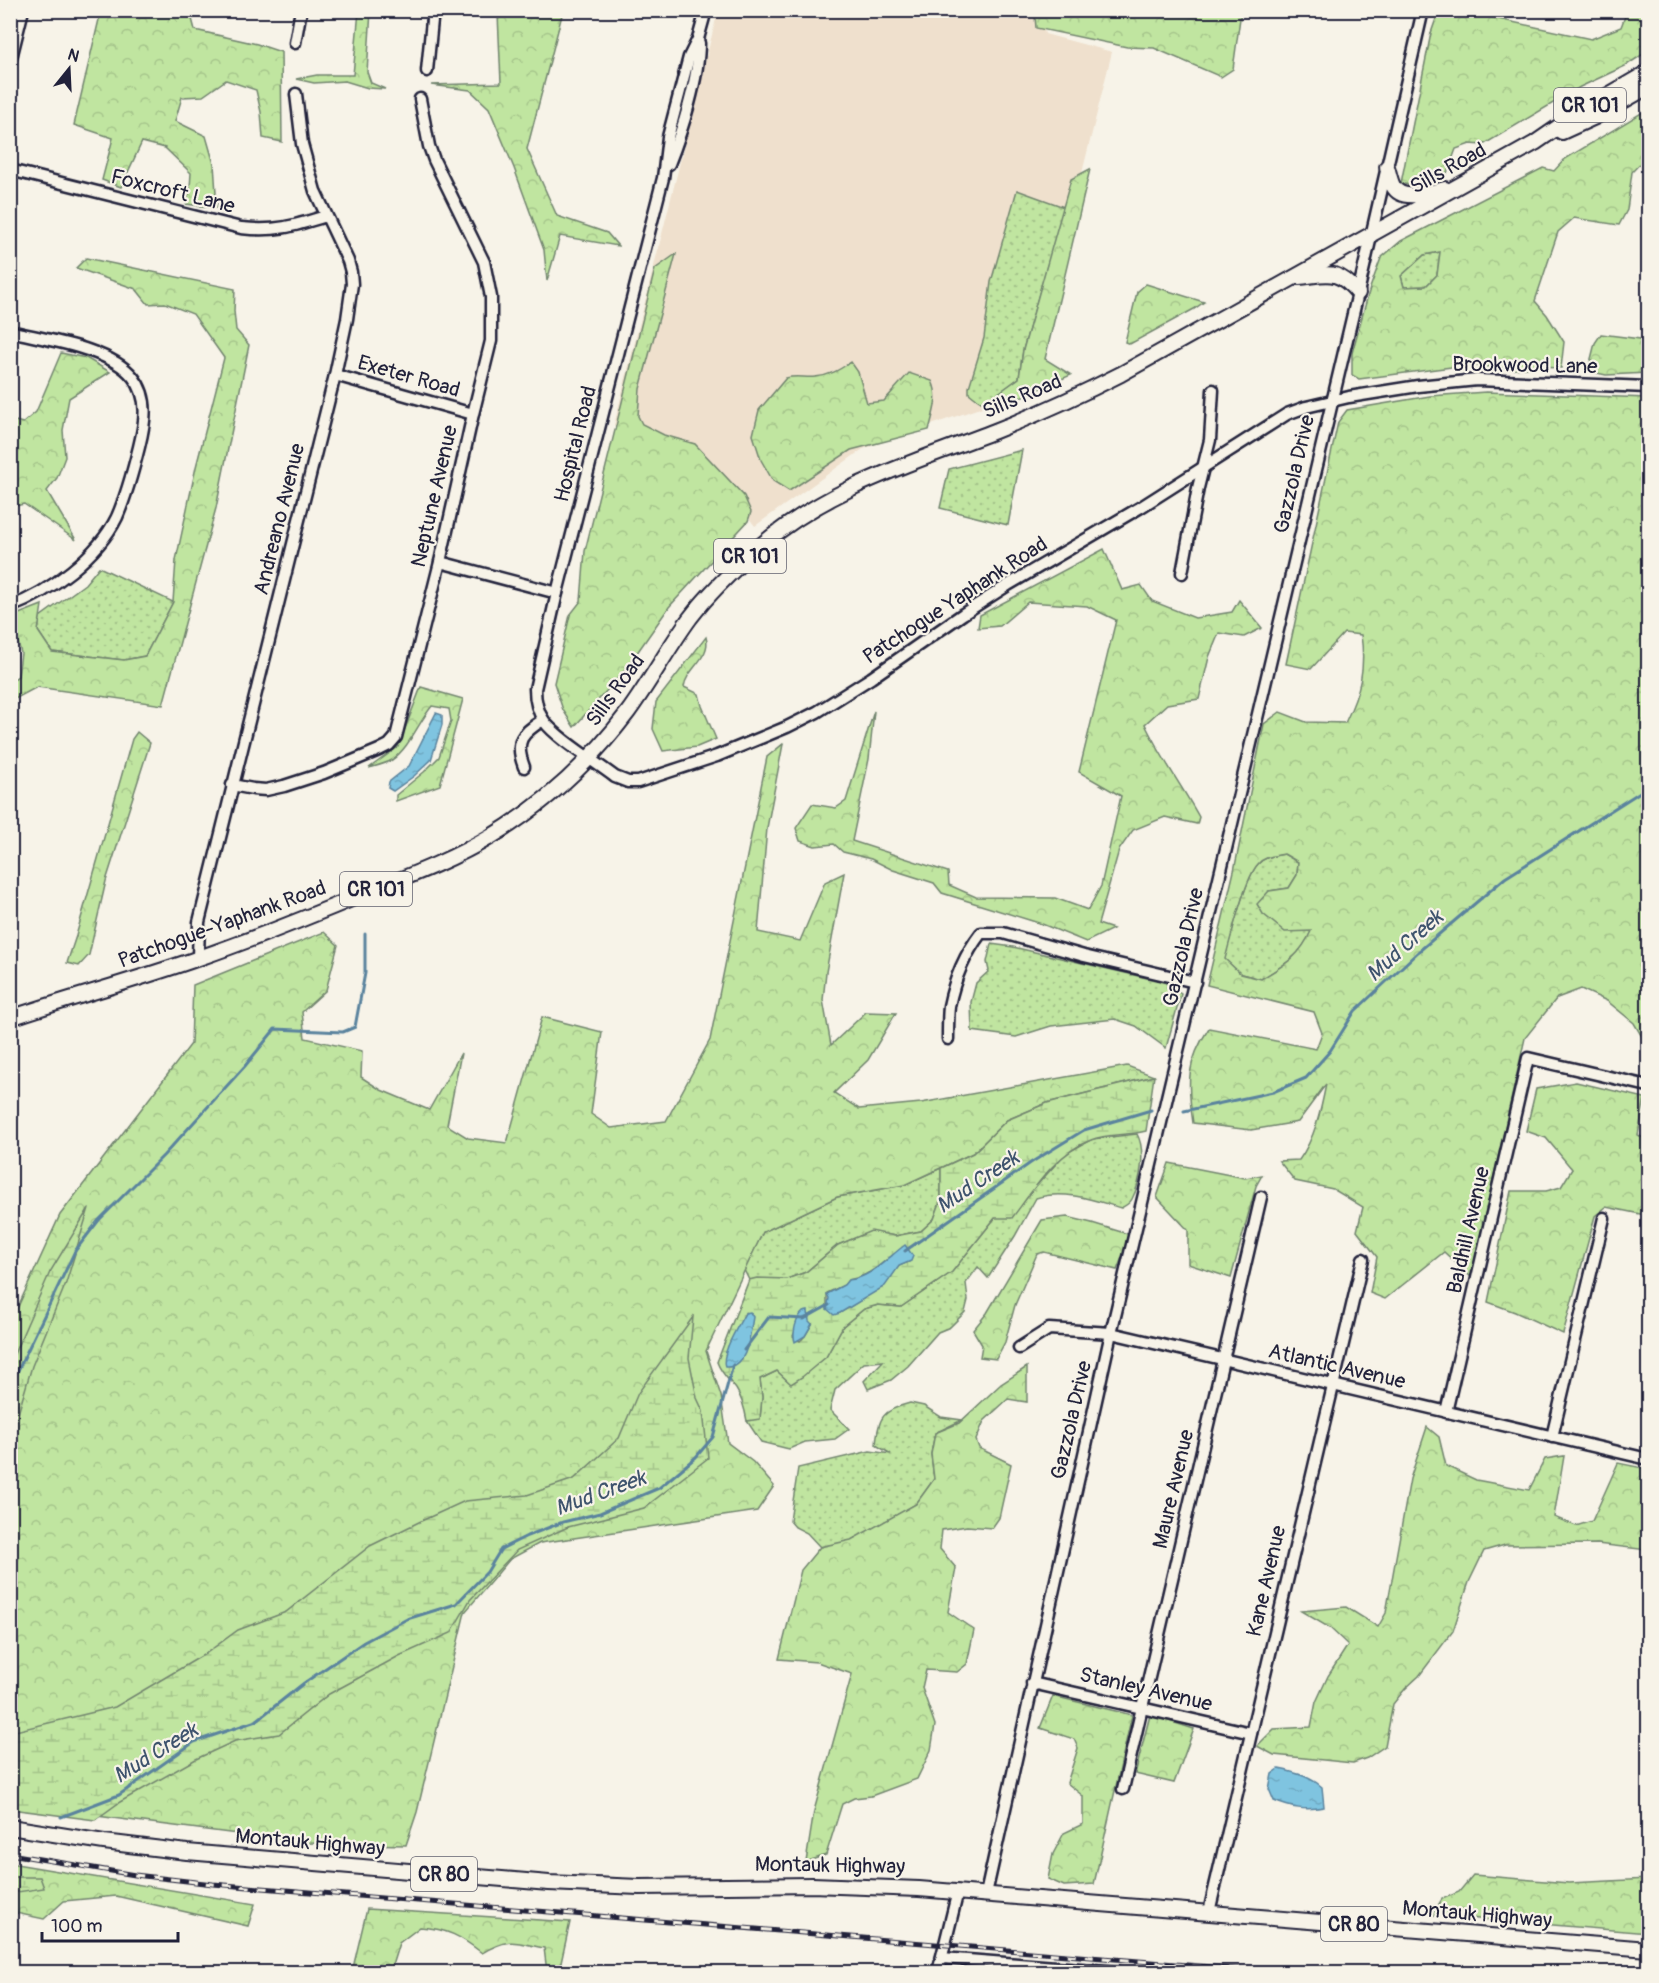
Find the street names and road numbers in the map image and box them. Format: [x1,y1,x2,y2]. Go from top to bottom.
road number: CR 101 [1554,88,1626,122]
street label: Sills Road [1405,136,1491,200]
street label: Foxcroft Lane [108,163,238,220]
street label: Exeter Road [355,349,463,404]
street label: Brookwood Lane [1452,351,1598,380]
street label: Sills Road [979,368,1066,425]
street label: Hospital Road [548,383,603,505]
street label: Gazzola Drive [1268,412,1321,536]
street label: Neptune Avenue [405,422,464,570]
street label: Andreano Avenue [248,440,311,598]
street label: Patchogue Yaphank Road [858,531,1053,670]
road number: CR 101 [714,539,786,573]
street label: Sills Road [580,649,651,732]
road number: CR 101 [340,872,412,906]
street label: Patchogue-Yaphank Road [115,874,330,975]
street label: Gazzola Drive [1157,885,1210,1009]
street label: Baldhill Avenue [1441,1163,1496,1296]
street label: Atlantic Avenue [1266,1338,1409,1396]
street label: Gazzola Drive [1045,1358,1098,1482]
street label: Maure Avenue [1147,1426,1200,1551]
street label: Kane Avenue [1241,1522,1293,1639]
street label: Stanley Avenue [1077,1661,1215,1718]
street label: Montauk Highway [234,1823,386,1862]
street label: Montauk Highway [755,1851,905,1880]
road number: CR 80 [411,1857,477,1891]
street label: Montauk Highway [1401,1895,1553,1934]
road number: CR 80 [1321,1907,1387,1941]

